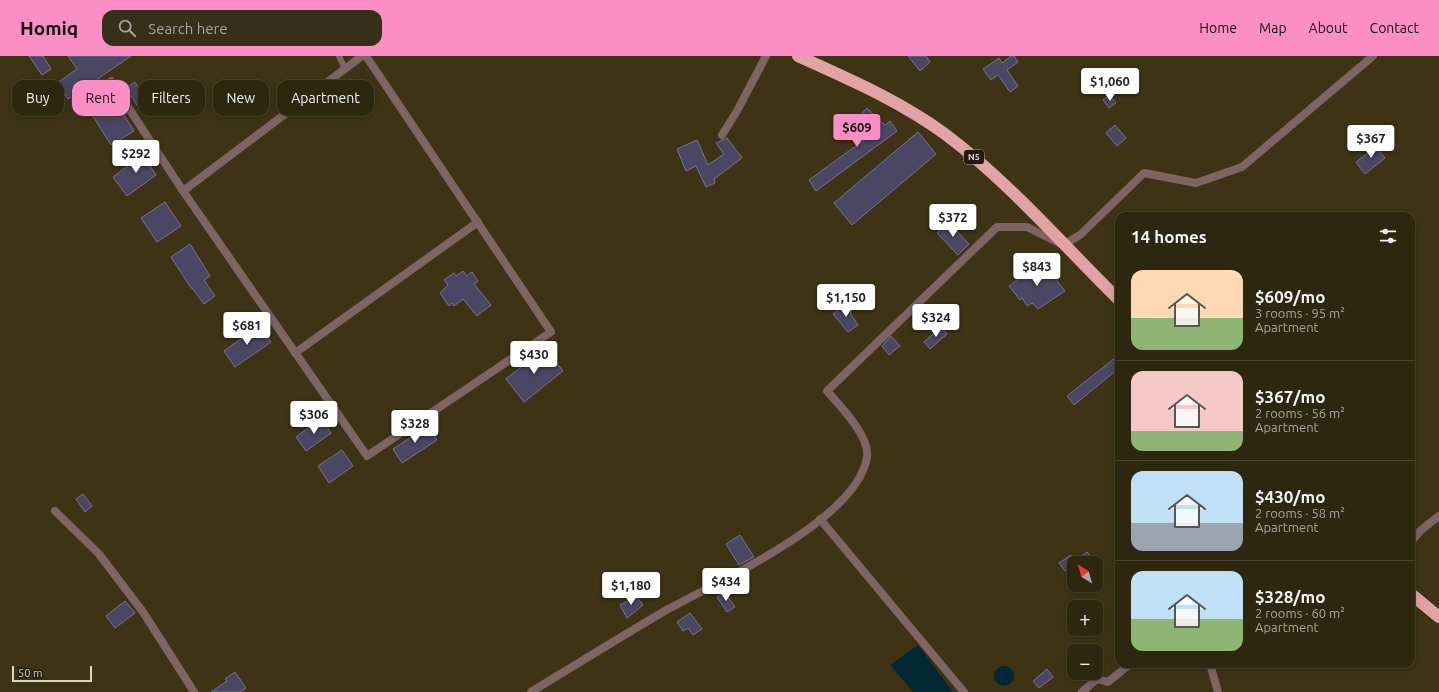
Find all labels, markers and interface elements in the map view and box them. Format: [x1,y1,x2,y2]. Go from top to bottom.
search box [102,10,382,46]
text: Homiq [20,17,78,39]
icon: search [116,17,138,39]
text: Search here [148,20,228,37]
text: Home [1199,20,1237,36]
text: Map [1259,20,1287,36]
text: About [1309,20,1348,36]
text: Contact [1370,20,1419,36]
pin: $1,060 [1077,68,1143,102]
text: $1,060 [1090,74,1130,88]
chip: Buy [12,80,64,116]
chip: Rent [72,80,130,116]
chip: Filters [138,80,205,116]
chip: New [213,80,269,116]
chip: Apartment [277,80,374,116]
pin: $609 [833,114,881,148]
text: $609 [842,120,872,134]
pin: $367 [1347,125,1395,159]
text: $367 [1356,131,1386,145]
pin: $292 [112,140,160,174]
text: $292 [121,146,151,160]
road number: N5 [964,150,984,164]
pin: $372 [929,204,977,238]
text: $372 [938,210,968,224]
icon: filters [1377,225,1399,247]
text: 14 homes [1131,227,1207,246]
pin: $843 [1013,253,1061,287]
text: $843 [1022,259,1052,273]
pin: $1,150 [813,284,879,318]
icon: home [1163,286,1211,334]
text: $609/mo [1255,287,1325,306]
text: $1,150 [826,290,866,304]
pin: $324 [912,304,960,338]
text: 3 rooms · 95 m² [1255,306,1345,320]
text: $324 [921,310,951,324]
pin: $681 [223,312,271,346]
text: $681 [232,318,262,332]
text: Apartment [1255,320,1319,334]
pin: $430 [510,341,558,375]
text: $430 [519,347,549,361]
icon: home [1163,387,1211,435]
text: $367/mo [1255,387,1325,406]
pin: $306 [290,401,338,435]
text: 2 rooms · 56 m² [1255,406,1345,420]
text: $306 [299,407,329,421]
pin: $328 [391,410,439,444]
text: $328 [400,416,430,430]
text: Apartment [1255,420,1319,434]
icon: home [1163,487,1211,535]
text: $430/mo [1255,487,1325,506]
text: 2 rooms · 58 m² [1255,506,1345,520]
text: Apartment [1255,520,1319,534]
north arrow [1067,556,1103,592]
map controls [1067,556,1103,680]
pin: $434 [702,568,750,602]
pin: $1,180 [598,572,664,606]
text: $434 [711,574,741,588]
text: $1,180 [611,578,651,592]
icon: home [1163,587,1211,635]
text: $328/mo [1255,587,1325,606]
button: + [1067,600,1103,636]
text: 2 rooms · 60 m² [1255,606,1345,620]
text: Apartment [1255,620,1319,634]
button: − [1067,644,1103,680]
scale bar [12,664,92,683]
text: 50 m [18,667,42,679]

